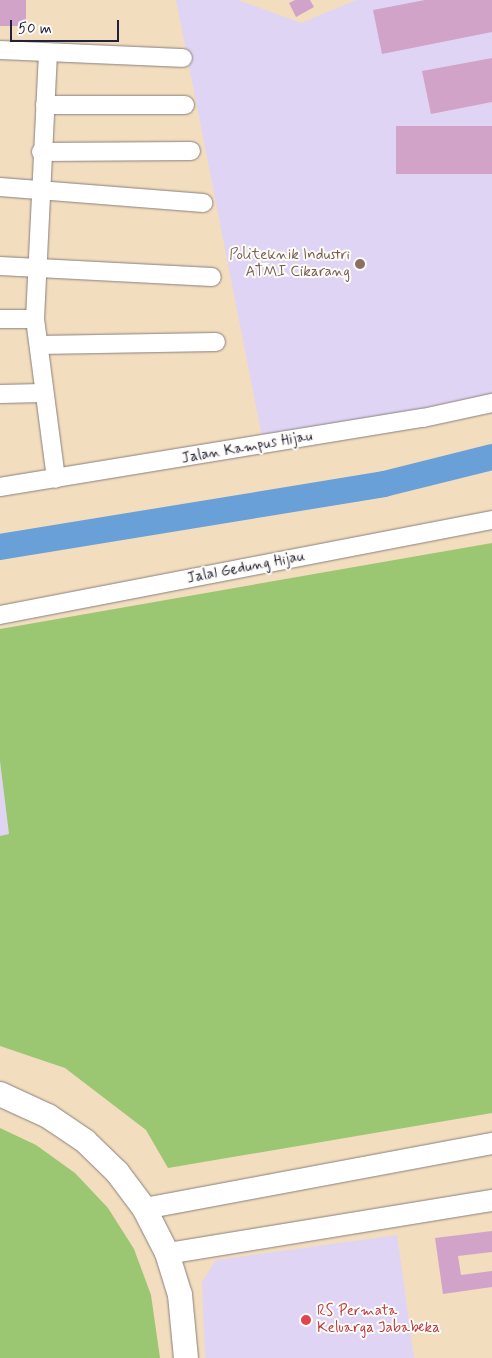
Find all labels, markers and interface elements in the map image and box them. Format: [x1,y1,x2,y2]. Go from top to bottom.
scale bar [12,10,121,42]
text: 50 m [18,19,52,39]
place label: Politeknik Industri ATMI Cikarang [229,246,350,281]
marker: Politeknik Industri ATMI Cikarang [354,258,366,270]
street label: Jalan Kampus Hijau [180,428,314,468]
street label: Jalal Gedung Hijau [185,548,307,588]
place label: RS Permata Keluarga Jababeka [317,1302,441,1337]
marker: RS Permata Keluarga Jababeka [299,1313,313,1327]

